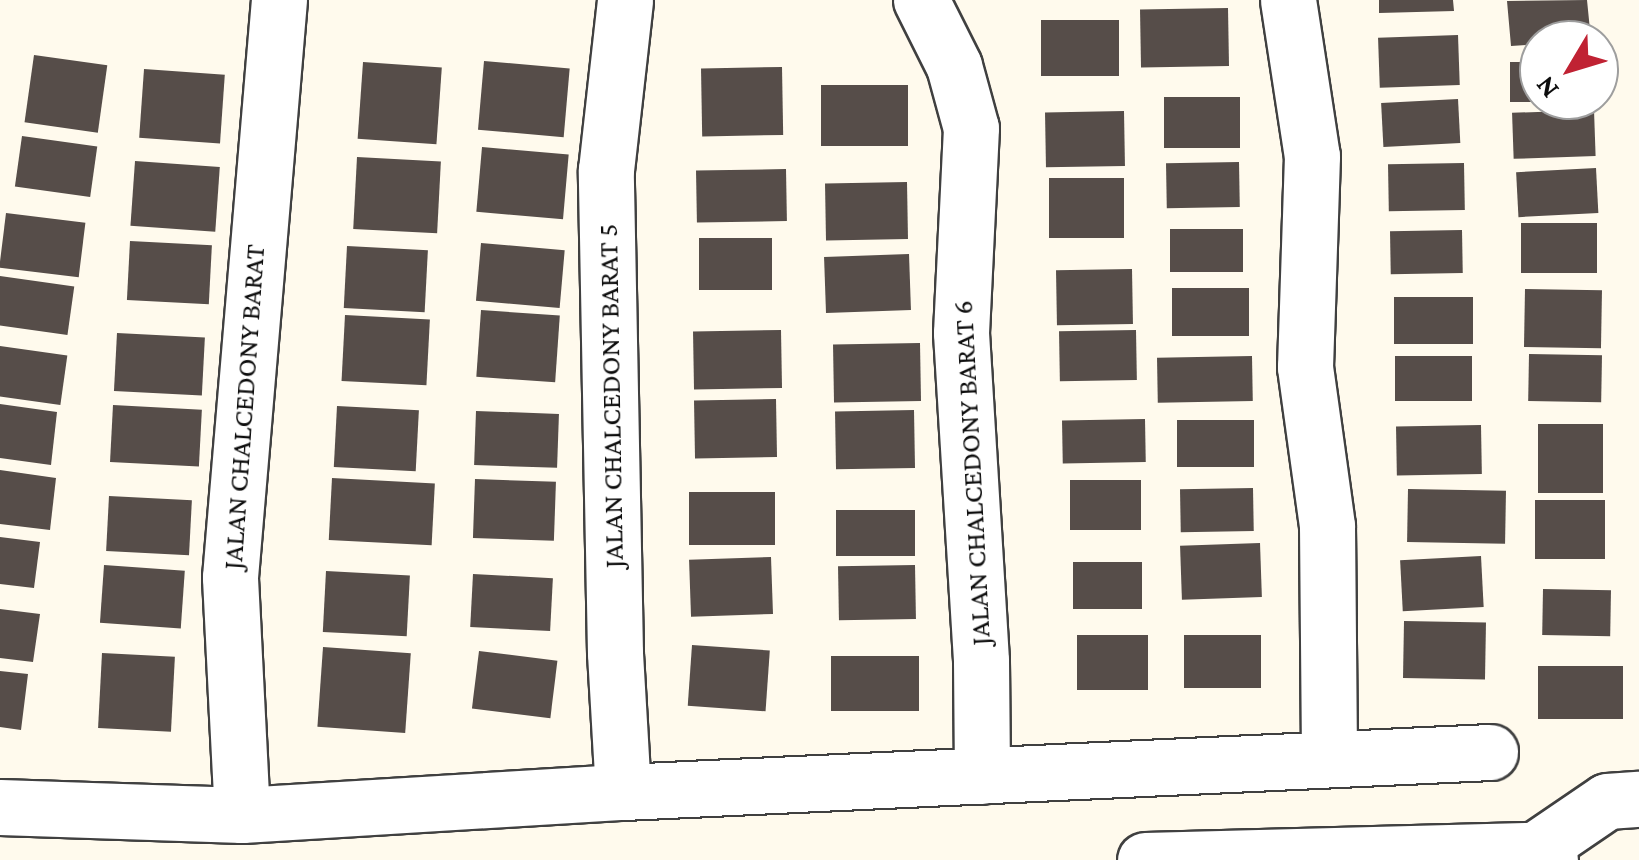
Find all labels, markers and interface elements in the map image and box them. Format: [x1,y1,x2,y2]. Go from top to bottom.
north arrow [1519,20,1619,120]
text: N [1528,70,1565,105]
street label: JALAN CHALCEDONY BARAT 5 [591,224,631,568]
street label: JALAN CHALCEDONY BARAT [216,243,272,571]
street label: JALAN CHALCEDONY BARAT 6 [946,300,998,646]

